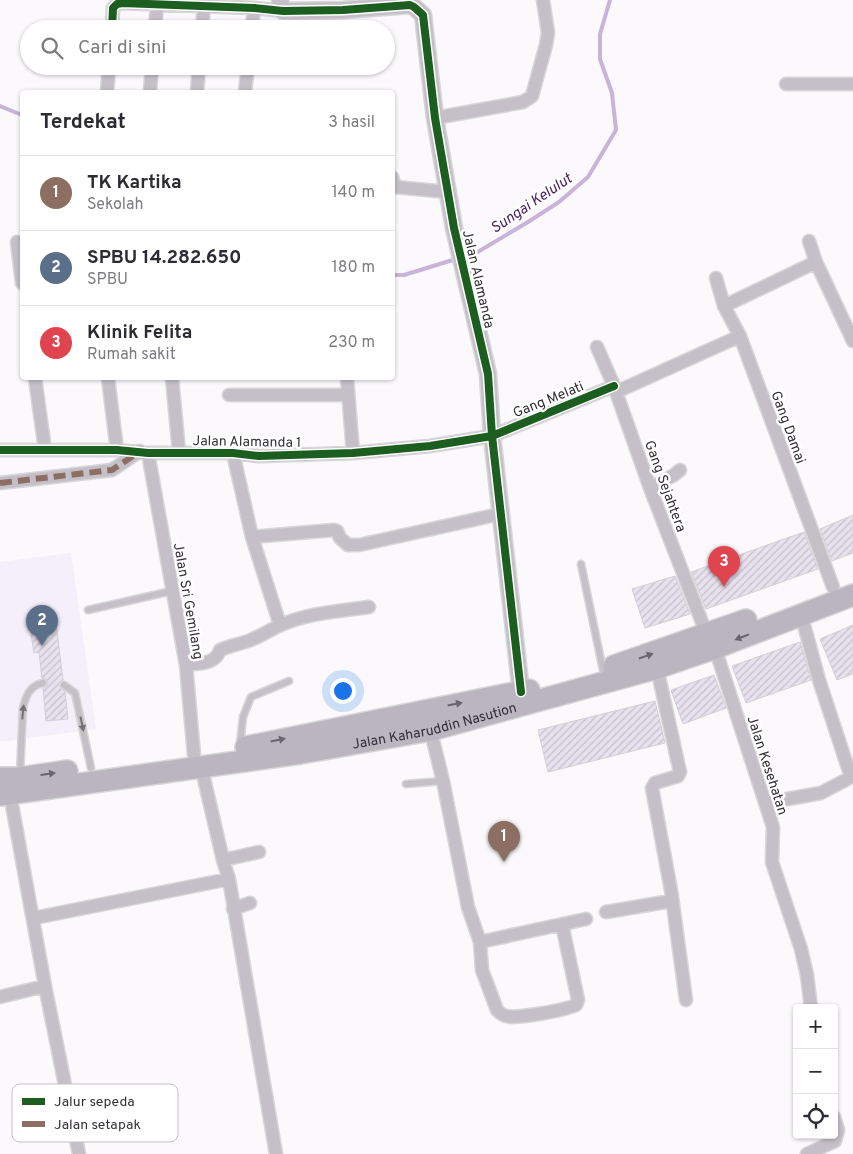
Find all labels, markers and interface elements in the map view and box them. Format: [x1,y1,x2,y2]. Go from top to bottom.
search box [20,20,395,75]
icon: search [38,34,66,62]
text: Cari di sini [78,36,166,60]
text: Terdekat [40,109,126,136]
text: 3 hasil [328,113,375,133]
water label: Sungai Kelulut [487,170,577,238]
text: TK Kartika [87,171,182,195]
text: 1 [53,183,59,203]
text: 140 m [332,183,375,203]
text: Sekolah [87,195,143,215]
street label: Jalan Alamanda [458,229,497,330]
text: SPBU 14.282.650 [87,246,242,270]
text: 2 [51,258,61,278]
text: 180 m [332,258,375,278]
text: SPBU [87,270,128,290]
text: Klinik Felita [87,321,192,345]
text: 3 [51,333,61,353]
text: 230 m [328,333,375,353]
text: Rumah sakit [87,345,176,365]
street label: Gang Melati [511,379,586,422]
street label: Gang Damai [767,389,809,466]
street label: Jalan Alamanda 1 [192,433,302,452]
street label: Gang Sejahtera [640,438,689,535]
street label: Jalan Sri Gemilang [169,542,206,661]
pin: 3 [708,546,740,587]
pin: 2 [26,605,58,646]
one-way arrow [735,634,749,642]
one-way arrow [639,651,654,659]
your location [330,678,356,704]
street label: Jalan Kaharuddin Nasution [351,700,519,754]
one-way arrow [447,700,463,708]
one-way arrow [19,703,27,719]
street label: Jalan Kesehatan [743,714,791,817]
one-way arrow [79,716,87,732]
one-way arrow [271,736,287,744]
one-way arrow [41,769,57,777]
pin: 1 [488,821,520,862]
map controls [793,1004,838,1139]
button: + [793,1004,838,1049]
button: − [793,1049,838,1094]
legend [12,1084,178,1142]
text: Jalur sepeda [54,1094,135,1111]
button: locate [793,1094,838,1139]
text: Jalan setapak [54,1117,141,1134]

